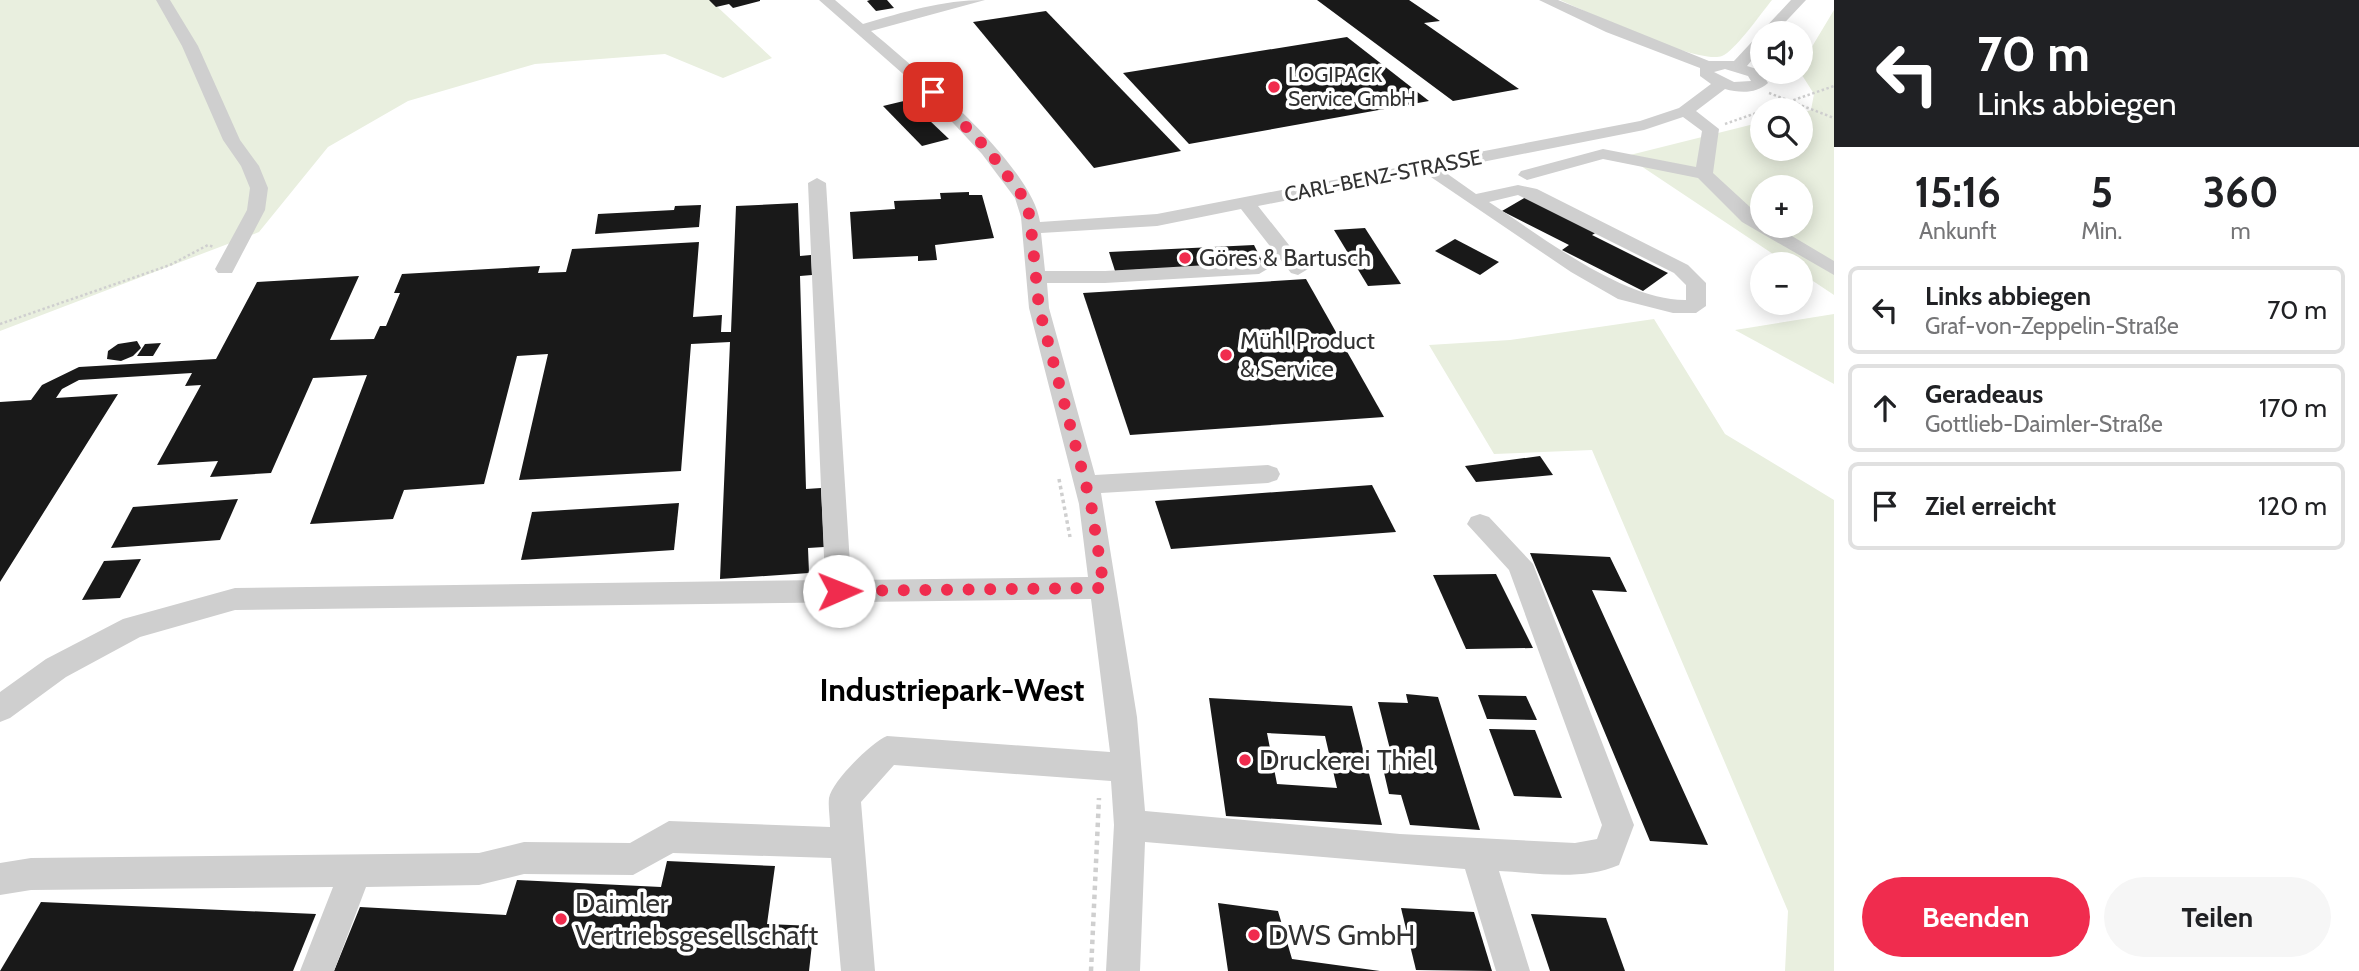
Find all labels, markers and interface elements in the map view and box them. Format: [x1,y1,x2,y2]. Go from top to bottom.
map controls [1750,21,1813,315]
button: sound [1750,21,1813,84]
text: 70 m [1977,24,2090,83]
icon: left [1862,28,1953,119]
pin [903,62,963,122]
place label: LOGIPACK Service GmbH [1288,62,1416,111]
icon: arrive [914,73,952,111]
marker: LOGIPACK Service GmbH [1266,79,1282,95]
text: Links abbiegen [1977,84,2177,123]
button: search [1750,98,1813,161]
street label: CARL-BENZ-STRASSE [1282,144,1484,207]
text: 15:16 [1914,166,2001,218]
text: 5 [2091,166,2113,218]
text: 360 [2203,166,2279,218]
button: + [1750,175,1813,238]
text: Ankunft [1919,217,1996,245]
text: Min. [2081,217,2122,245]
text: m [2231,217,2251,245]
place label: Göres & Bartusch [1199,243,1371,272]
marker: Göres & Bartusch [1177,250,1193,266]
button: − [1750,252,1813,315]
text: Links abbiegen [1925,280,2091,312]
icon: left [1866,291,1904,329]
text: 70 m [2267,294,2327,326]
text: Graf-von-Zeppelin-Straße [1925,312,2179,340]
place label: Mühl Product & Service [1240,326,1375,383]
marker: Mühl Product & Service [1218,347,1234,363]
text: Geradeaus [1925,378,2043,410]
icon: ahead [1866,389,1904,427]
text: 170 m [2259,392,2327,424]
text: Gottlieb-Daimler-Straße [1925,410,2163,438]
icon: arrive [1866,487,1904,525]
text: Ziel erreicht [1925,490,2056,522]
text: 120 m [2258,490,2327,522]
position arrow [802,554,876,628]
district label: Industriepark-West [819,670,1085,709]
place label: Druckerei Thiel [1259,743,1434,777]
marker: Druckerei Thiel [1237,752,1253,768]
button: Beenden [1862,877,2090,957]
button: Teilen [2104,877,2331,957]
place label: Daimler Vertriebsgesellschaft [575,886,818,952]
marker: Daimler Vertriebsgesellschaft [553,911,569,927]
place label: DWS GmbH [1268,918,1415,952]
marker: DWS GmbH [1246,927,1262,943]

